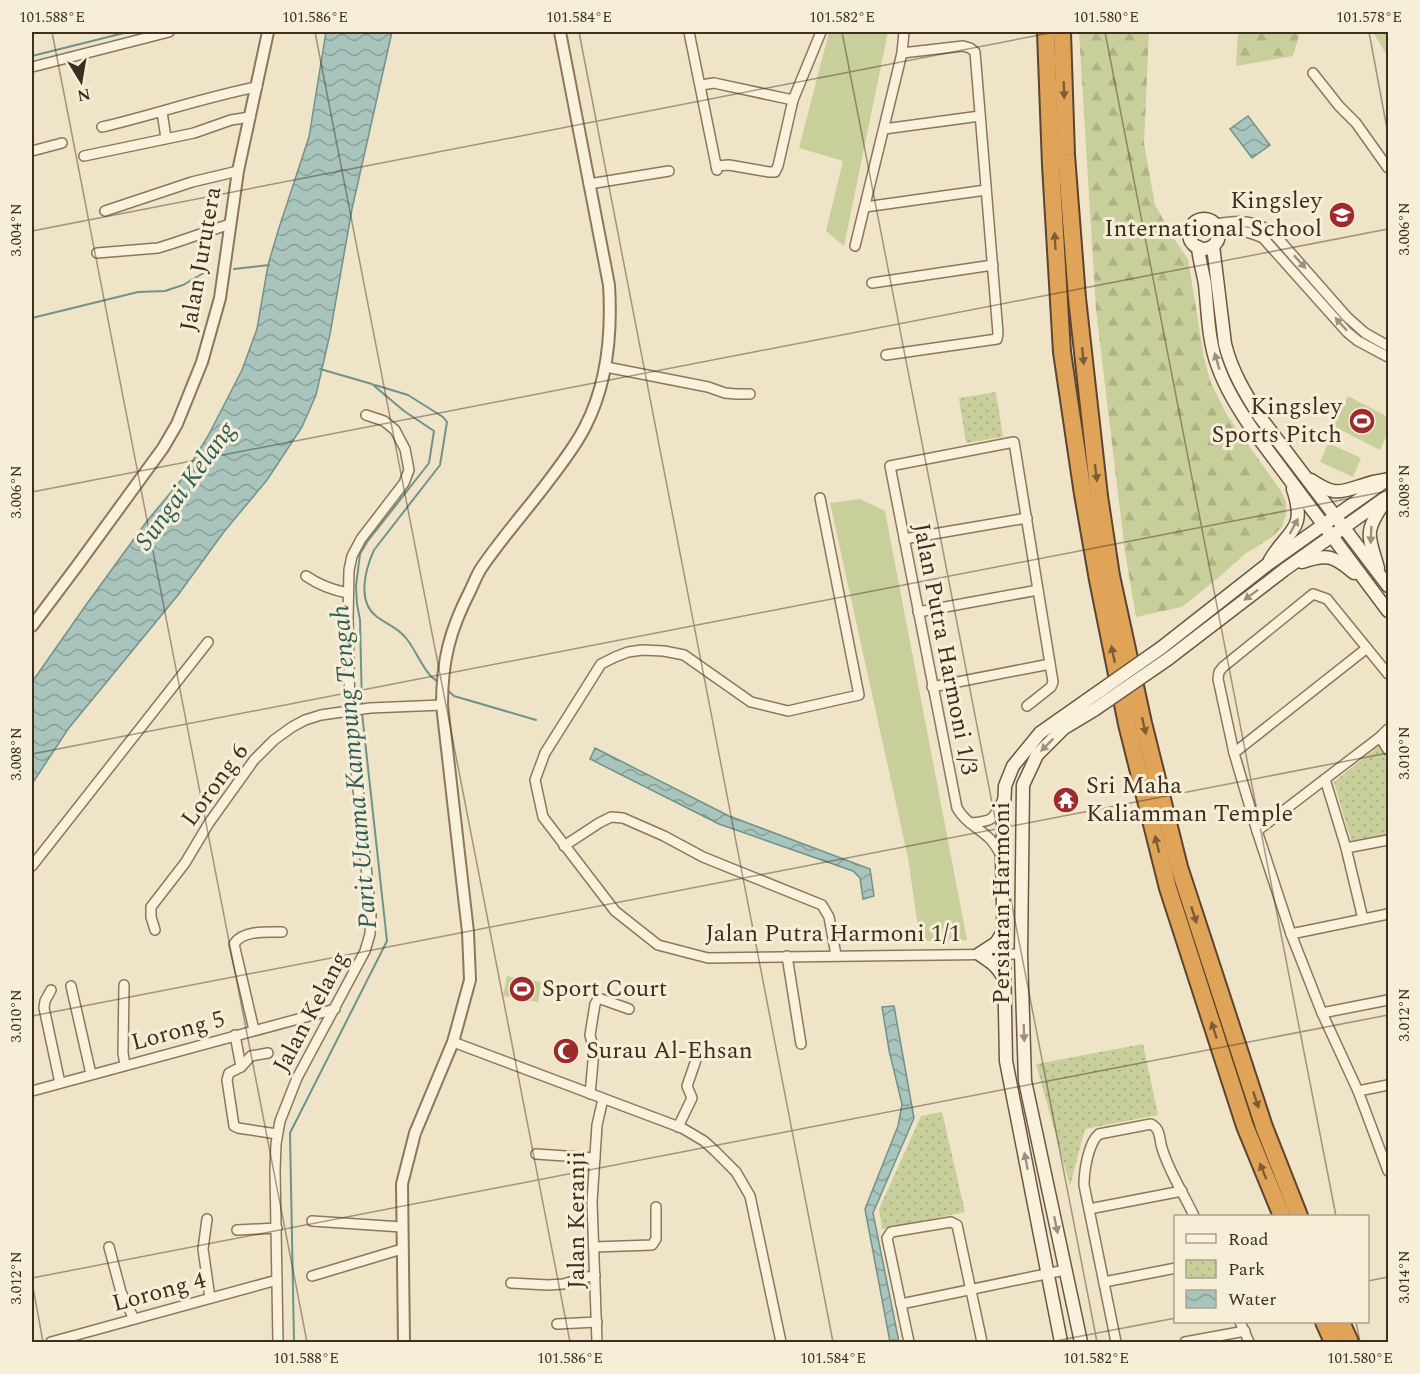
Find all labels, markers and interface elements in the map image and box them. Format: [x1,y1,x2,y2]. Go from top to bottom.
text: 101.588°E [19,6,85,29]
text: 101.586°E [282,6,348,29]
text: 101.584°E [546,6,612,29]
text: 101.582°E [809,6,875,29]
text: 101.580°E [1073,6,1139,29]
text: 101.578°E [1336,6,1402,29]
north arrow [51,51,111,111]
one-way arrow [1059,80,1068,99]
text: N [75,82,92,108]
place label: Kingsley International School [1104,183,1323,247]
street label: Jalan Jurutera [171,184,231,334]
school or university icon: Kingsley International School [1327,200,1357,230]
text: 3.006°N [1393,202,1416,256]
text: 3.004°N [5,203,28,257]
one-way arrow [1050,232,1059,251]
one-way arrow [1293,255,1307,270]
one-way arrow [1334,317,1348,332]
one-way arrow [1078,346,1088,365]
one-way arrow [1211,352,1221,370]
place label: Kingsley Sports Pitch [1211,389,1343,453]
sports icon: Kingsley Sports Pitch [1347,406,1377,436]
water label: Sungai Kelang [125,412,246,559]
one-way arrow [1091,464,1101,483]
text: 3.008°N [1393,464,1416,518]
text: 3.006°N [5,465,28,519]
one-way arrow [1288,517,1298,535]
street label: Jalan Putra Harmoni 1/3 [903,520,987,778]
one-way arrow [1367,526,1376,545]
one-way arrow [1243,589,1258,601]
water label: Parit Utama Kampung Tengah [320,603,388,931]
one-way arrow [1108,644,1117,663]
one-way arrow [1140,717,1149,736]
text: 3.010°N [1393,726,1416,780]
text: 3.008°N [5,727,28,781]
street label: Lorong 6 [172,736,258,834]
one-way arrow [1040,738,1055,752]
place label: Sri Maha Kaliamman Temple [1086,768,1293,832]
temple icon: Sri Maha Kaliamman Temple [1051,785,1081,815]
street label: Persiaran Harmoni [984,802,1020,1004]
one-way arrow [1151,835,1161,853]
one-way arrow [1190,906,1200,924]
street label: Jalan Putra Harmoni 1/1 [705,916,961,952]
street label: Jalan Kelang [264,945,358,1079]
place label: Sport Court [542,971,667,1007]
sports icon: Sport Court [507,974,537,1004]
text: 3.012°N [1393,988,1416,1042]
text: 3.010°N [5,989,28,1043]
street label: Lorong 5 [127,1001,229,1061]
one-way arrow [1209,1021,1218,1039]
one-way arrow [1019,1023,1028,1042]
place label: Surau Al-Ehsan [586,1033,753,1069]
mosque icon: Surau Al-Ehsan [551,1036,581,1066]
one-way arrow [1251,1091,1261,1109]
street label: Jalan Keranji [559,1151,595,1289]
one-way arrow [1021,1152,1030,1171]
one-way arrow [1258,1162,1267,1180]
legend [1174,1215,1369,1323]
one-way arrow [1052,1216,1061,1235]
text: Road [1228,1226,1269,1253]
text: 3.014°N [1393,1250,1416,1304]
text: 3.012°N [5,1251,28,1305]
text: Park [1228,1256,1265,1283]
street label: Lorong 4 [108,1262,210,1322]
text: Water [1228,1286,1276,1313]
text: 101.588°E [273,1347,339,1370]
text: 101.586°E [537,1347,603,1370]
text: 101.584°E [800,1347,866,1370]
text: 101.582°E [1063,1347,1129,1370]
text: 101.580°E [1327,1347,1393,1370]

